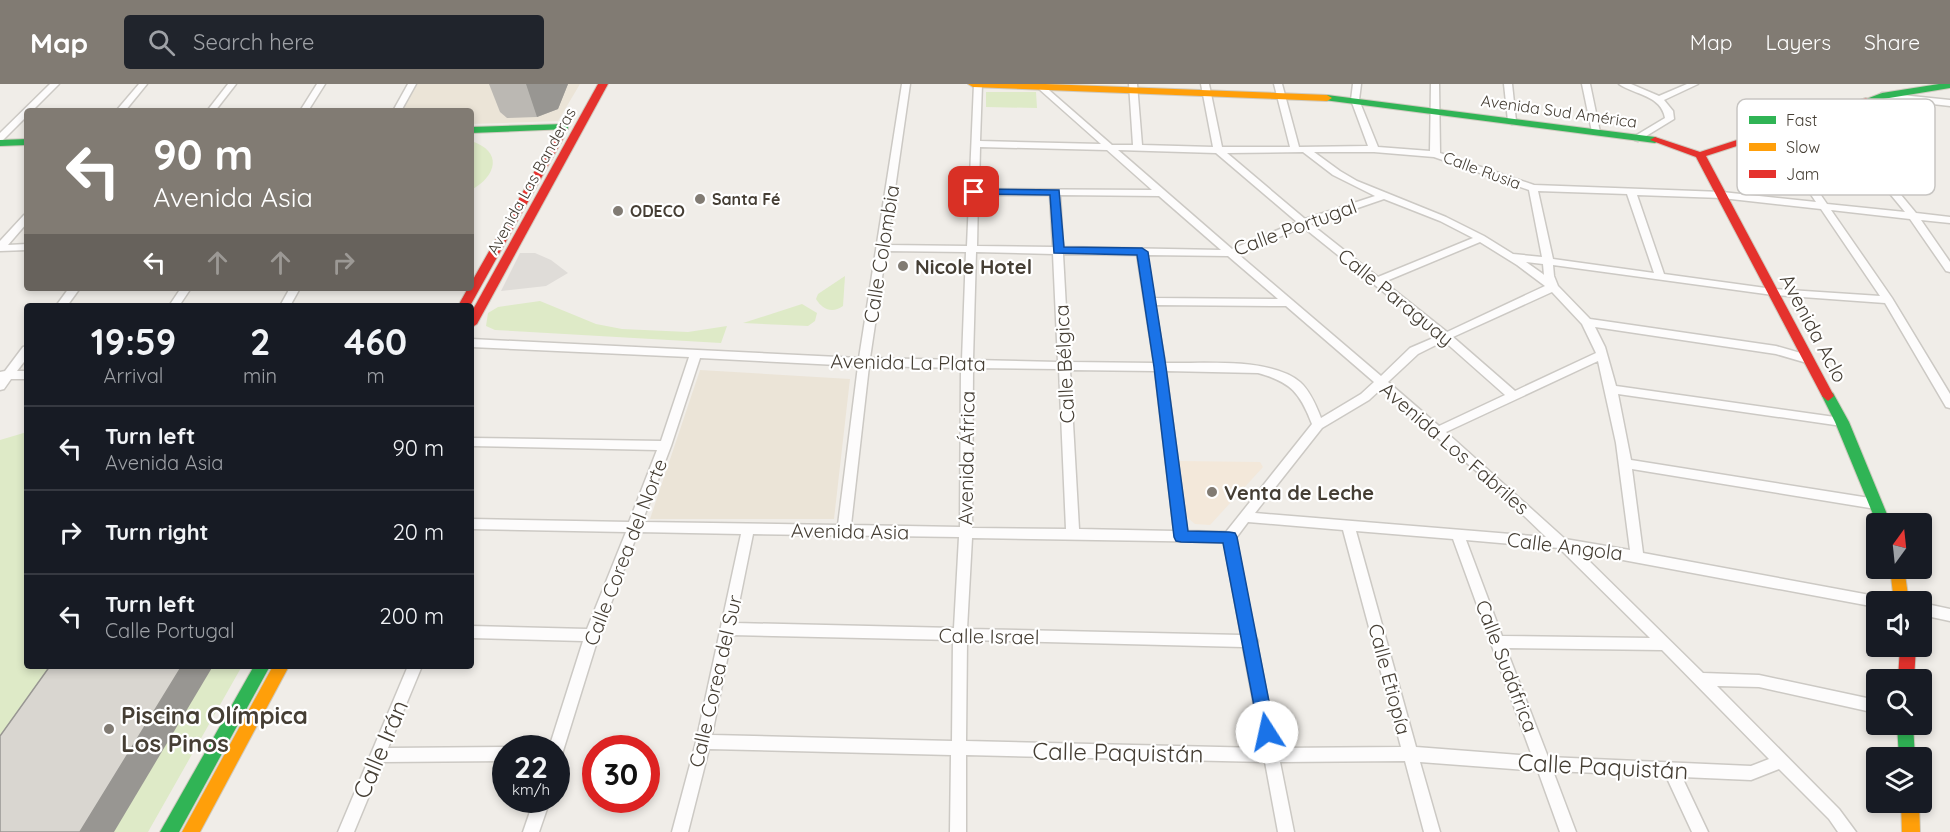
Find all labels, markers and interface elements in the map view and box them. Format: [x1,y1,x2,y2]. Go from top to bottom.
search box [124,15,544,69]
text: Map [30,25,88,60]
icon: search [145,26,178,59]
text: Search here [193,28,315,56]
text: Map [1690,29,1733,55]
text: Layers [1766,29,1831,55]
text: Share [1864,29,1920,55]
street label: Avenida Sud América [1480,90,1638,132]
legend [1737,99,1935,195]
street label: Avenida Las Banderas [482,104,580,258]
text: Fast [1786,110,1817,130]
text: 90 m [153,128,253,181]
icon: left [54,132,132,210]
text: Slow [1786,137,1820,157]
street label: Calle Rusia [1441,147,1523,193]
text: Jam [1786,164,1819,184]
pin [948,166,999,217]
icon: arrive [957,175,990,208]
text: Avenida Asia [153,180,313,214]
street label: Calle Colombia [858,183,904,325]
place label: Santa Fé [712,189,780,209]
marker: Santa Fé [693,192,707,206]
street label: Calle Portugal [1230,193,1360,261]
place label: ODECO [630,201,685,221]
marker: ODECO [611,204,625,218]
street label: Calle Paraguay [1333,243,1459,351]
icon: left [138,246,171,279]
icon: ahead [201,246,234,279]
icon: ahead [264,246,297,279]
icon: right [327,246,360,279]
place label: Nicole Hotel [915,254,1032,279]
marker: Nicole Hotel [896,259,910,273]
street label: Avenida Aclo [1775,269,1853,387]
street label: Calle Bélgica [1048,304,1080,424]
text: 19:59 [91,319,176,364]
text: 2 [250,319,270,364]
text: 460 [344,319,407,364]
street label: Avenida La Plata [830,348,986,376]
text: Arrival [104,363,163,388]
text: min [243,363,277,388]
text: m [366,363,385,388]
street label: Avenida Los Fabriles [1375,376,1535,520]
street label: Avenida África [952,391,980,525]
text: Turn left [105,422,195,450]
icon: left [54,432,87,465]
text: 90 m [393,434,444,462]
text: Avenida Asia [105,450,223,475]
street label: Calle Corea del Norte [578,455,672,649]
place label: Venta de Leche [1224,480,1374,505]
marker: Venta de Leche [1205,485,1219,499]
north arrow [1866,513,1932,579]
map controls [1866,513,1932,813]
icon: right [54,516,87,549]
street label: Avenida Asia [791,517,909,545]
text: Turn right [105,518,209,546]
text: 20 m [393,518,444,546]
street label: Calle Angola [1506,527,1624,565]
text: Turn left [105,590,195,618]
button: sound [1866,591,1932,657]
street label: Calle Corea del Sur [683,592,747,770]
street label: Calle Sudáfrica [1470,596,1544,736]
icon: left [54,600,87,633]
text: 200 m [380,602,444,630]
text: Calle Portugal [105,618,235,643]
street label: Calle Etiopía [1363,621,1417,737]
street label: Calle Israel [938,623,1040,649]
button: search [1866,669,1932,735]
street label: Calle Irán [346,695,414,803]
place label: Piscina Olímpica Los Pinos [121,700,308,758]
position arrow [1235,700,1299,764]
marker: Piscina Olímpica Los Pinos [102,722,116,736]
speed limit sign: 30 [582,735,660,813]
street label: Calle Paquistán [1032,736,1204,768]
street label: Calle Paquistán [1517,747,1689,785]
button: layers [1866,747,1932,813]
text: 22 [514,748,548,786]
text: km/h [512,780,550,799]

